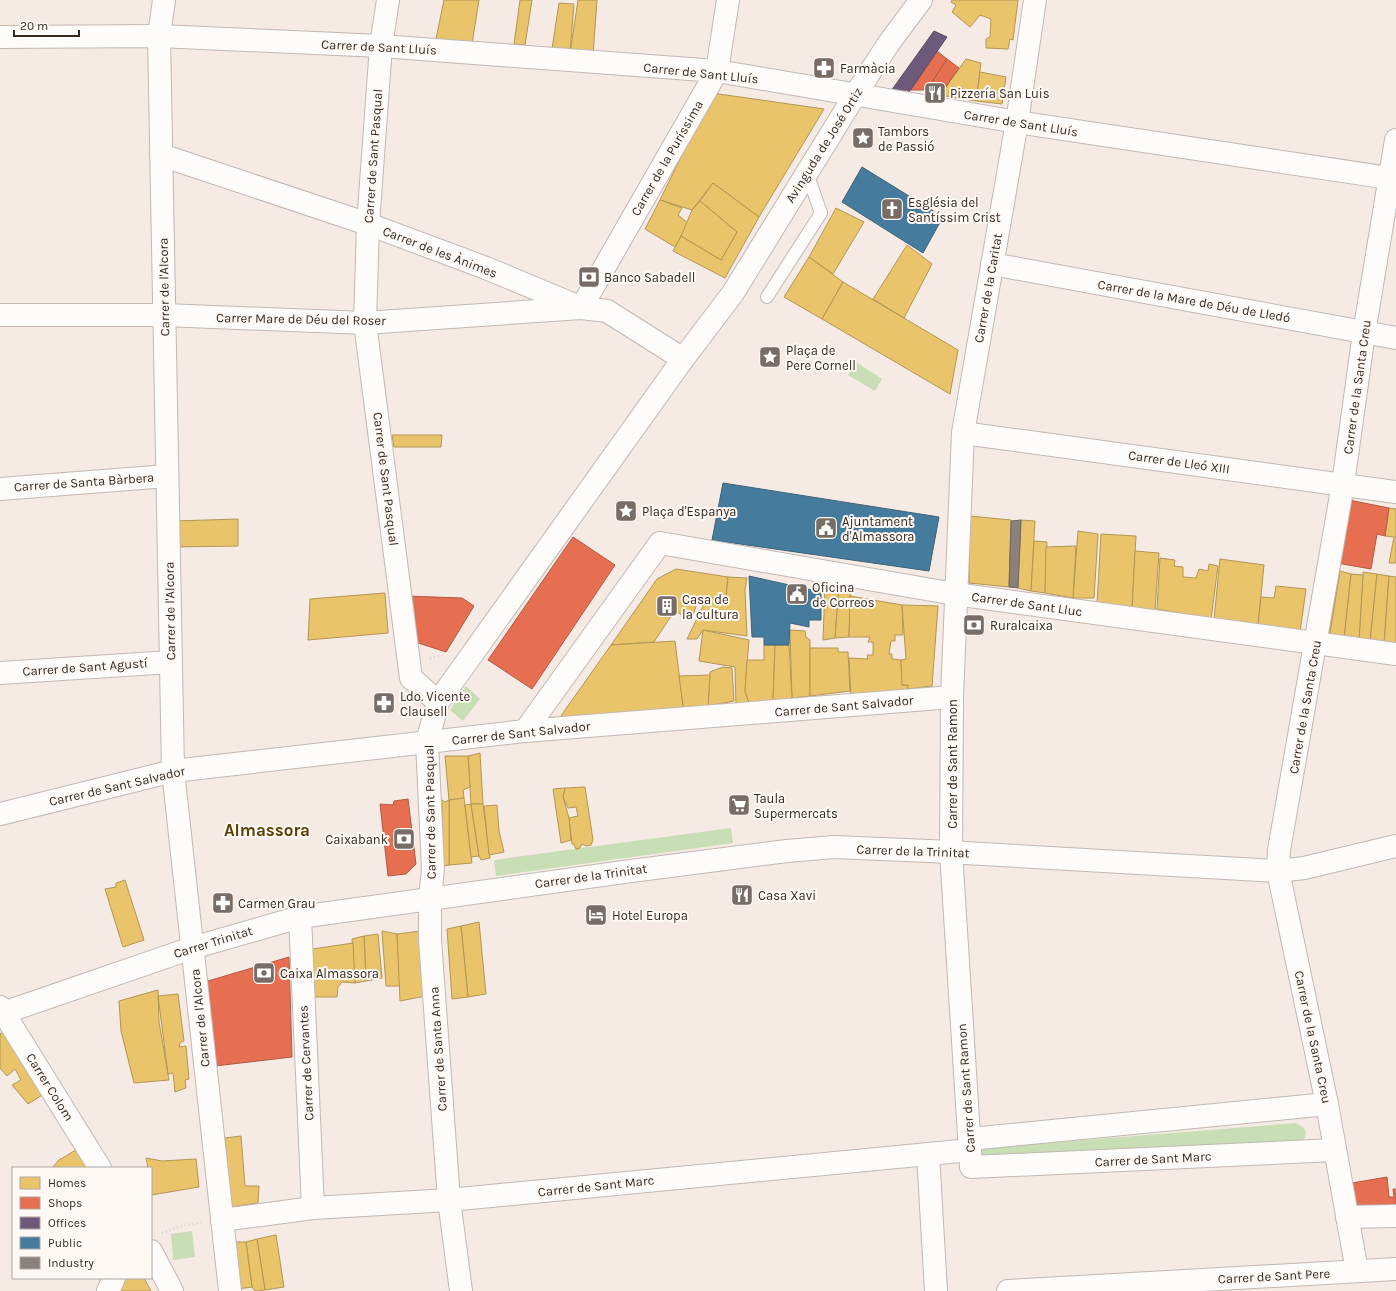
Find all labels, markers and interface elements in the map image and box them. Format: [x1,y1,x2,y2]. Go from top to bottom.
scale bar [14,12,79,38]
text: 20 m [20,19,48,33]
street label: Carrer de Sant Lluís [321,36,437,58]
pharmacy icon: Farmàcia [811,55,837,81]
street label: Carrer de Sant Lluís [643,59,759,87]
place label: Farmàcia [840,61,895,76]
restaurant icon: Pizzería San Luis [922,80,948,106]
street label: Avinguda de José Ortiz [782,85,866,205]
place label: Pizzería San Luis [950,86,1050,101]
street label: Carrer de Sant Pasqual [361,88,386,224]
street label: Carrer de la Puríssima [628,98,706,218]
street label: Carrer de Sant Lluís [963,107,1079,139]
place label: Tambors de Passió [878,124,934,154]
place icon: Tambors de Passió [850,125,876,151]
place label: Església del Santíssim Crist [908,195,1001,225]
church icon: Església del Santíssim Crist [879,196,905,222]
street label: Carrer de les Ànimes [381,221,500,281]
street label: Carrer de la Caritat [971,232,1005,344]
street label: Carrer de l'Alcora [156,238,172,336]
bank icon: Banco Sabadell [576,264,602,290]
place label: Banco Sabadell [604,270,696,285]
street label: Carrer de la Mare de Déu de Lledó [1097,277,1291,325]
street label: Carrer Mare de Déu del Roser [216,310,386,328]
street label: Carrer de la Santa Creu [1340,319,1374,455]
place label: Plaça de Pere Cornell [786,343,856,373]
place icon: Plaça de Pere Cornell [757,344,783,370]
street label: Carrer de Sant Pasqual [369,411,402,547]
street label: Carrer de Lleó XIII [1127,447,1231,477]
street label: Carrer de Santa Bàrbera [13,470,155,494]
place icon: Plaça d'Espanya [613,498,639,524]
place label: Plaça d'Espanya [642,504,736,519]
place label: Ajuntament d'Almassora [842,514,915,544]
public building icon: Ajuntament d'Almassora [813,515,839,541]
street label: Carrer de l'Alcora [162,562,178,660]
place label: Oficina de Correos [812,580,875,610]
public building icon: Oficina de Correos [784,581,810,607]
street label: Carrer de Sant Lluc [971,589,1083,619]
place label: Casa de la cultura [682,592,739,622]
building icon: Casa de la cultura [654,593,680,619]
bank icon: Ruralcaixa [961,612,987,638]
place label: Ruralcaixa [990,618,1053,633]
street label: Carrer de la Santa Creu [1286,639,1324,775]
street label: Carrer de Sant Agustí [22,655,148,679]
place label: Ldo. Vicente Clausell [400,689,471,719]
pharmacy icon: Ldo. Vicente Clausell [371,690,397,716]
street label: Carrer de Sant Salvador [774,692,914,720]
street label: Carrer de Sant Ramon [945,699,960,829]
street label: Carrer de Sant Salvador [451,718,591,748]
street label: Carrer de Sant Pasqual [421,744,440,879]
street label: Carrer de Sant Salvador [48,763,187,809]
place label: Taula Supermercats [754,791,838,821]
supermarket icon: Taula Supermercats [726,792,752,818]
district label: Almassora [224,820,310,840]
bank icon: Caixabank [391,826,417,852]
place label: Caixabank [325,832,388,847]
street label: Carrer de la Trinitat [856,842,970,860]
street label: Carrer de la Trinitat [534,861,648,891]
restaurant icon: Casa Xavi [729,882,755,908]
place label: Casa Xavi [758,888,816,903]
pharmacy icon: Carmen Grau [210,890,236,916]
place label: Carmen Grau [238,896,316,911]
hotel icon: Hotel Europa [583,902,609,928]
place label: Hotel Europa [612,908,688,923]
street label: Carrer Trinitat [172,923,254,961]
bank icon: Caixa Almassora [251,960,277,986]
place label: Caixa Almassora [280,966,379,981]
street label: Carrer de l'Alcora [187,968,213,1068]
street label: Carrer de la Santa Creu [1292,969,1334,1105]
street label: Carrer de Santa Anna [426,986,450,1112]
street label: Carrer de Cervantes [295,1005,317,1121]
street label: Carrer de Sant Ramon [954,1023,978,1153]
street label: Carrer Colom [23,1050,77,1124]
street label: Carrer de Sant Marc [1094,1148,1212,1170]
legend [12,1167,152,1279]
street label: Carrer de Sant Marc [537,1172,655,1200]
text: Homes [48,1176,86,1190]
text: Shops [48,1196,82,1210]
text: Offices [48,1216,86,1230]
text: Public [48,1236,82,1250]
text: Industry [48,1256,94,1270]
street label: Carrer de Sant Pere [1217,1266,1331,1286]

